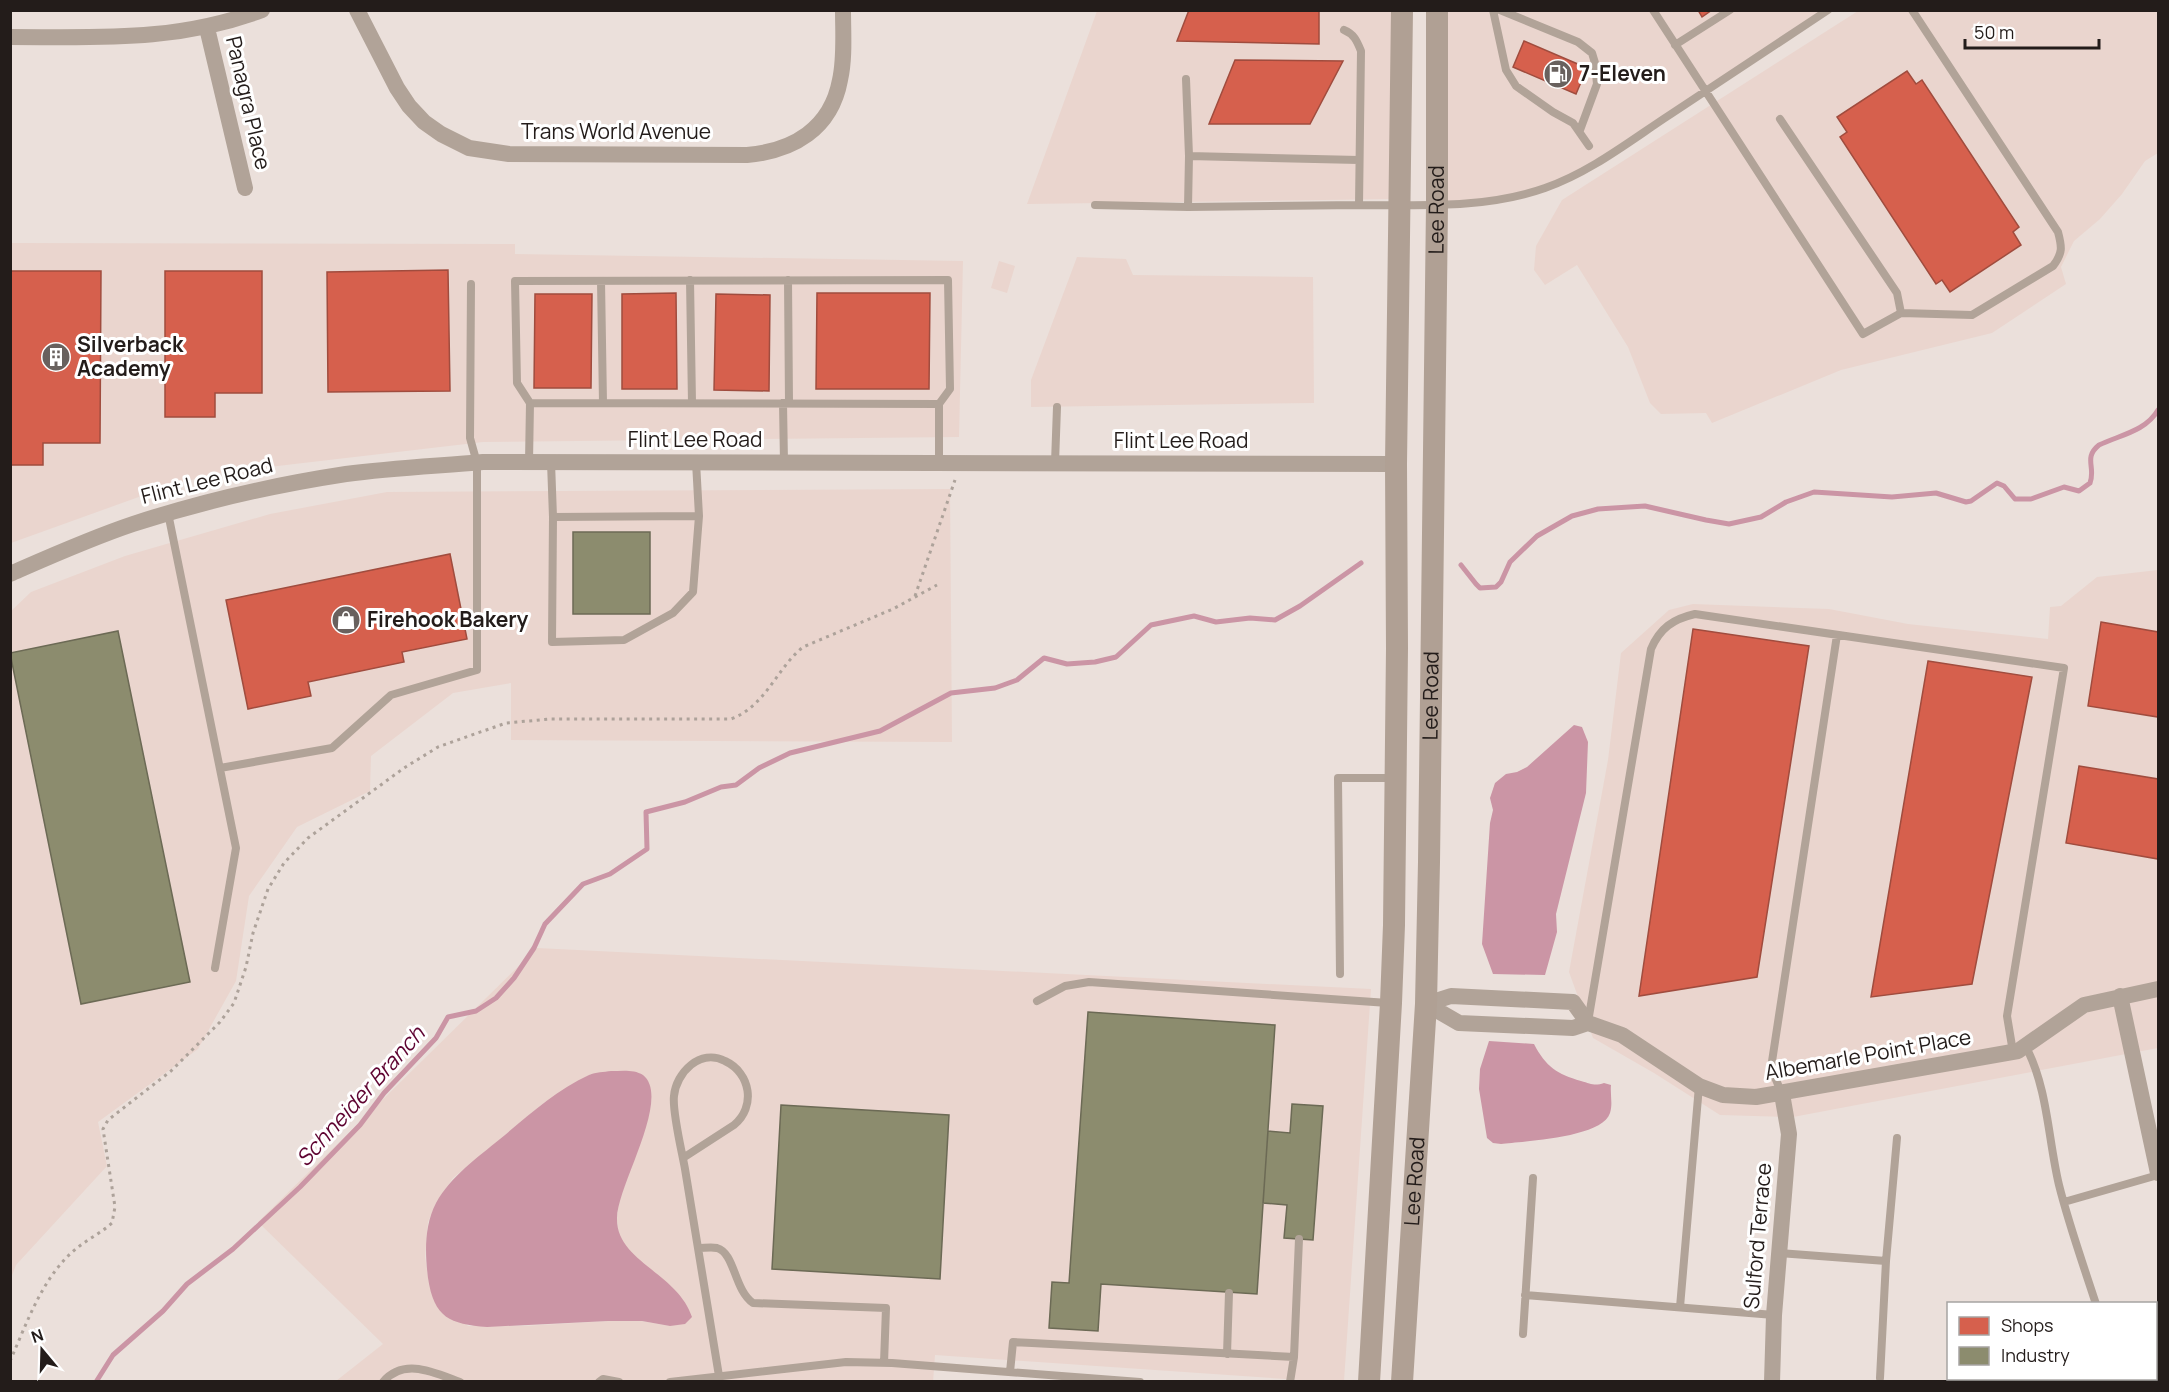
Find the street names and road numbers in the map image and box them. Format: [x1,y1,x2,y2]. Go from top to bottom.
street label: Panagra Place [220,33,278,172]
street label: Trans World Avenue [521,117,711,145]
street label: Lee Road [1421,165,1450,255]
street label: Flint Lee Road [628,425,762,453]
street label: Flint Lee Road [1114,426,1248,454]
street label: Flint Lee Road [138,450,276,510]
street label: Lee Road [1415,651,1445,741]
street label: Albemarle Point Place [1763,1022,1973,1086]
street label: Lee Road [1397,1136,1431,1227]
street label: Sulford Terrace [1737,1162,1777,1310]

